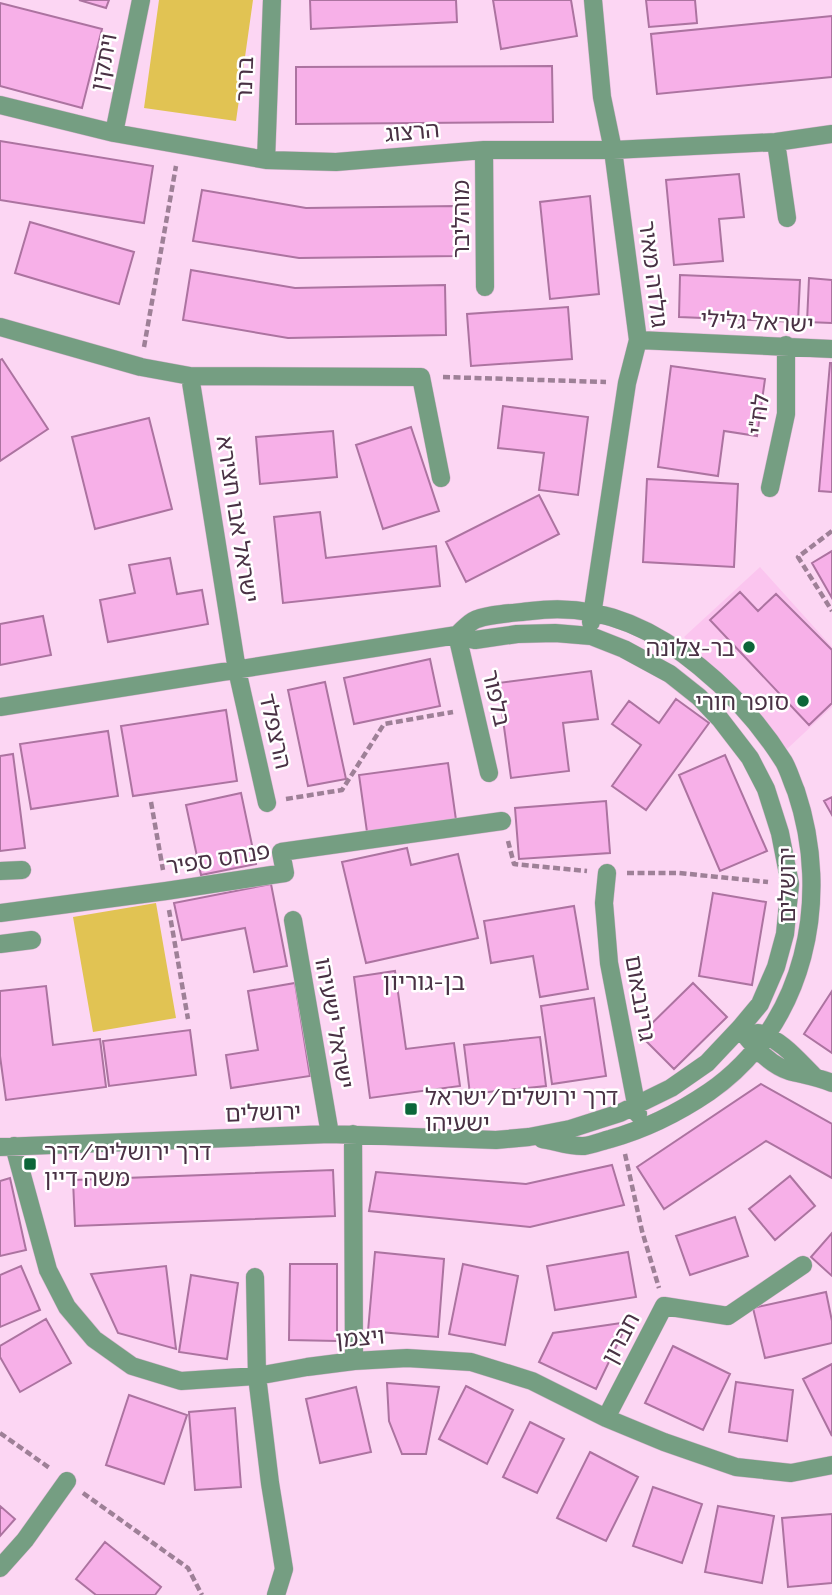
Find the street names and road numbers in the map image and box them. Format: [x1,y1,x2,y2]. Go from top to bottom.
street label: ויתקין [84,31,122,93]
street label: ברנר [230,56,258,102]
street label: הרצוג [384,115,440,147]
street label: מוהליבר [447,180,474,258]
street label: גולדה מאיר [634,219,674,329]
street label: ישראל גלילי [700,305,814,337]
street label: לח"י [742,392,774,436]
street label: ישראל אבו חצירא [211,434,265,604]
street label: בלפור [477,667,517,729]
street label: הרצפלד [254,691,298,771]
street label: פנחס ספיר [164,836,272,880]
street label: ירושלים [773,847,800,923]
street label: גרינבאום [620,953,662,1043]
street label: ישראל ישעיהו [310,955,360,1091]
street label: ירושלים [225,1097,301,1127]
street label: חברון [595,1308,645,1368]
street label: ויצמן [334,1321,386,1353]

